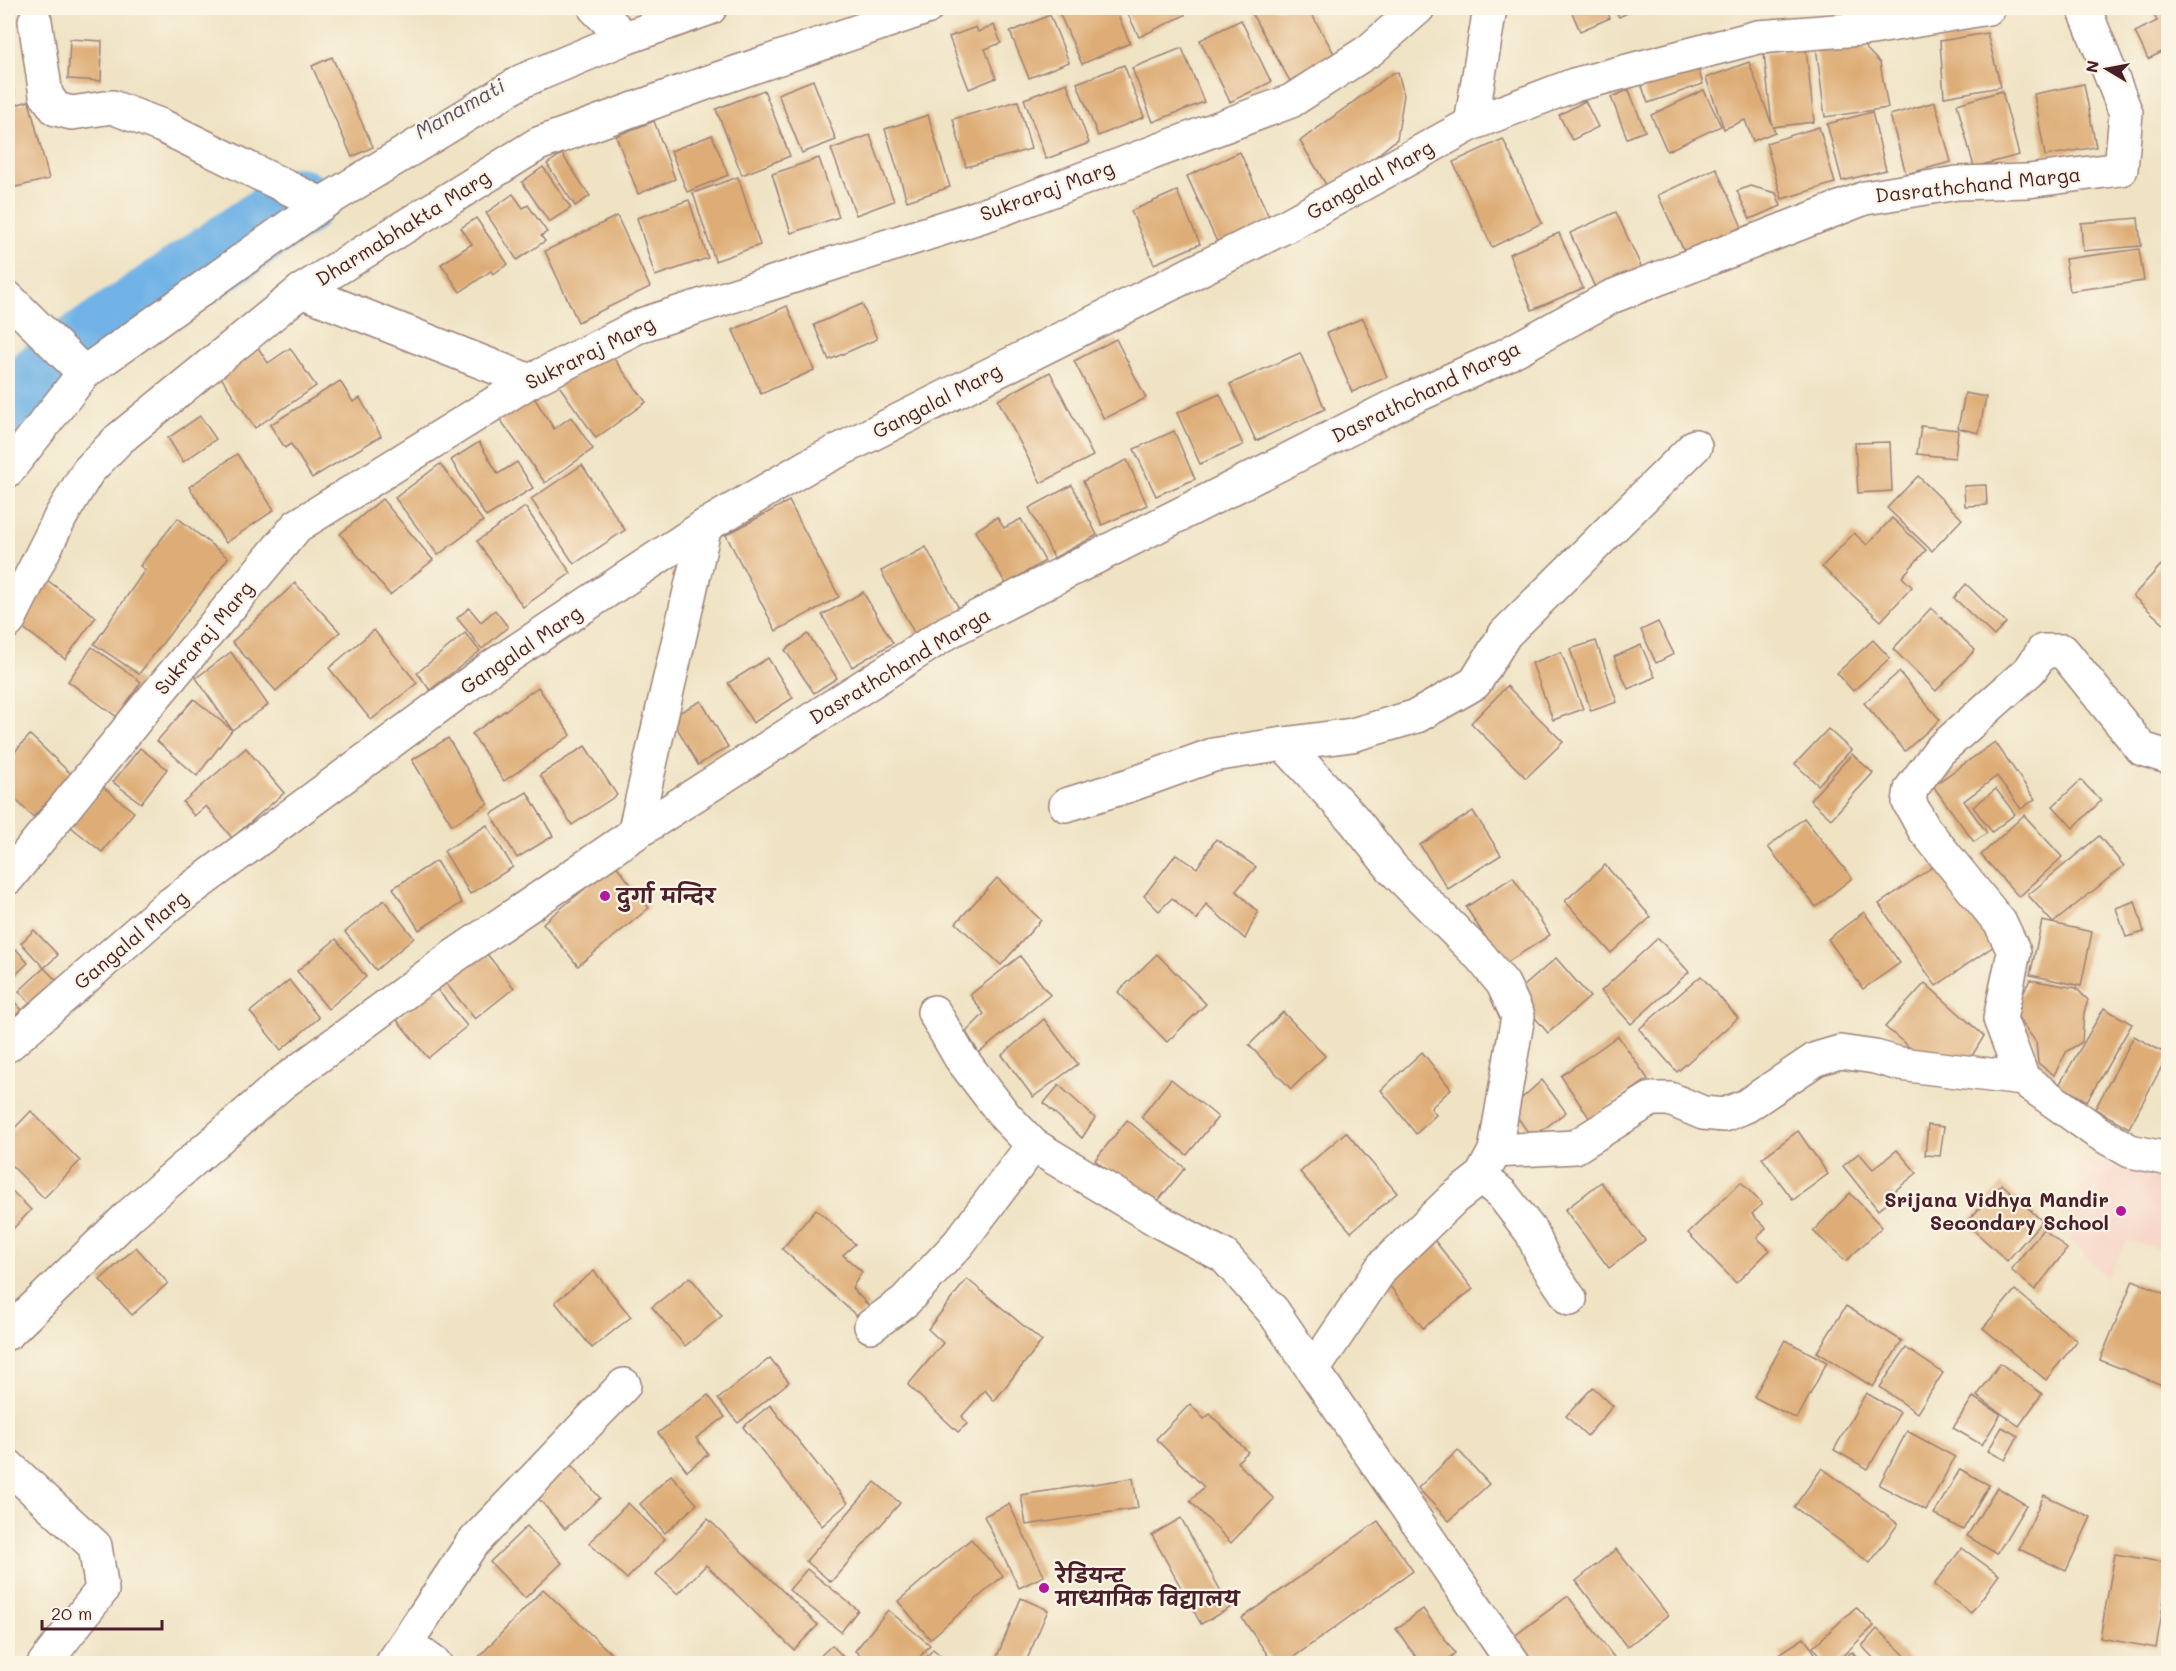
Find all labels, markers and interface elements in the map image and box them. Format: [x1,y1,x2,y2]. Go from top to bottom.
north arrow [2077,39,2137,99]
text: N [2080,58,2103,74]
water label: Manamati [409,71,510,144]
street label: Gangalal Marg [1301,133,1438,225]
street label: Sukraraj Marg [976,154,1117,226]
street label: Dasrathchand Marga [1874,160,2082,208]
street label: Dharmabhakta Marg [310,163,494,291]
street label: Sukraraj Marg [521,310,659,395]
street label: Dasrathchand Marga [1327,334,1524,448]
street label: Gangalal Marg [868,356,1005,444]
street label: Sukraraj Marg [148,575,259,700]
street label: Gangalal Marg [455,599,586,699]
street label: Dasrathchand Marga [804,601,995,730]
place label: दुर्गा मन्दिर [615,881,717,912]
street label: Gangalal Marg [68,884,193,995]
marker: दुर्गा मन्दिर [598,889,612,903]
place label: Srijana Vidhya Mandir Secondary School [1884,1186,2109,1235]
marker: Srijana Vidhya Mandir Secondary School [2114,1204,2128,1218]
place label: रेडियन्ट माध्यामिक विद्यालय [1054,1561,1242,1611]
marker: रेडियन्ट माध्यामिक विद्यालय [1037,1581,1051,1595]
scale bar [42,1593,162,1631]
text: 20 m [51,1601,92,1625]

